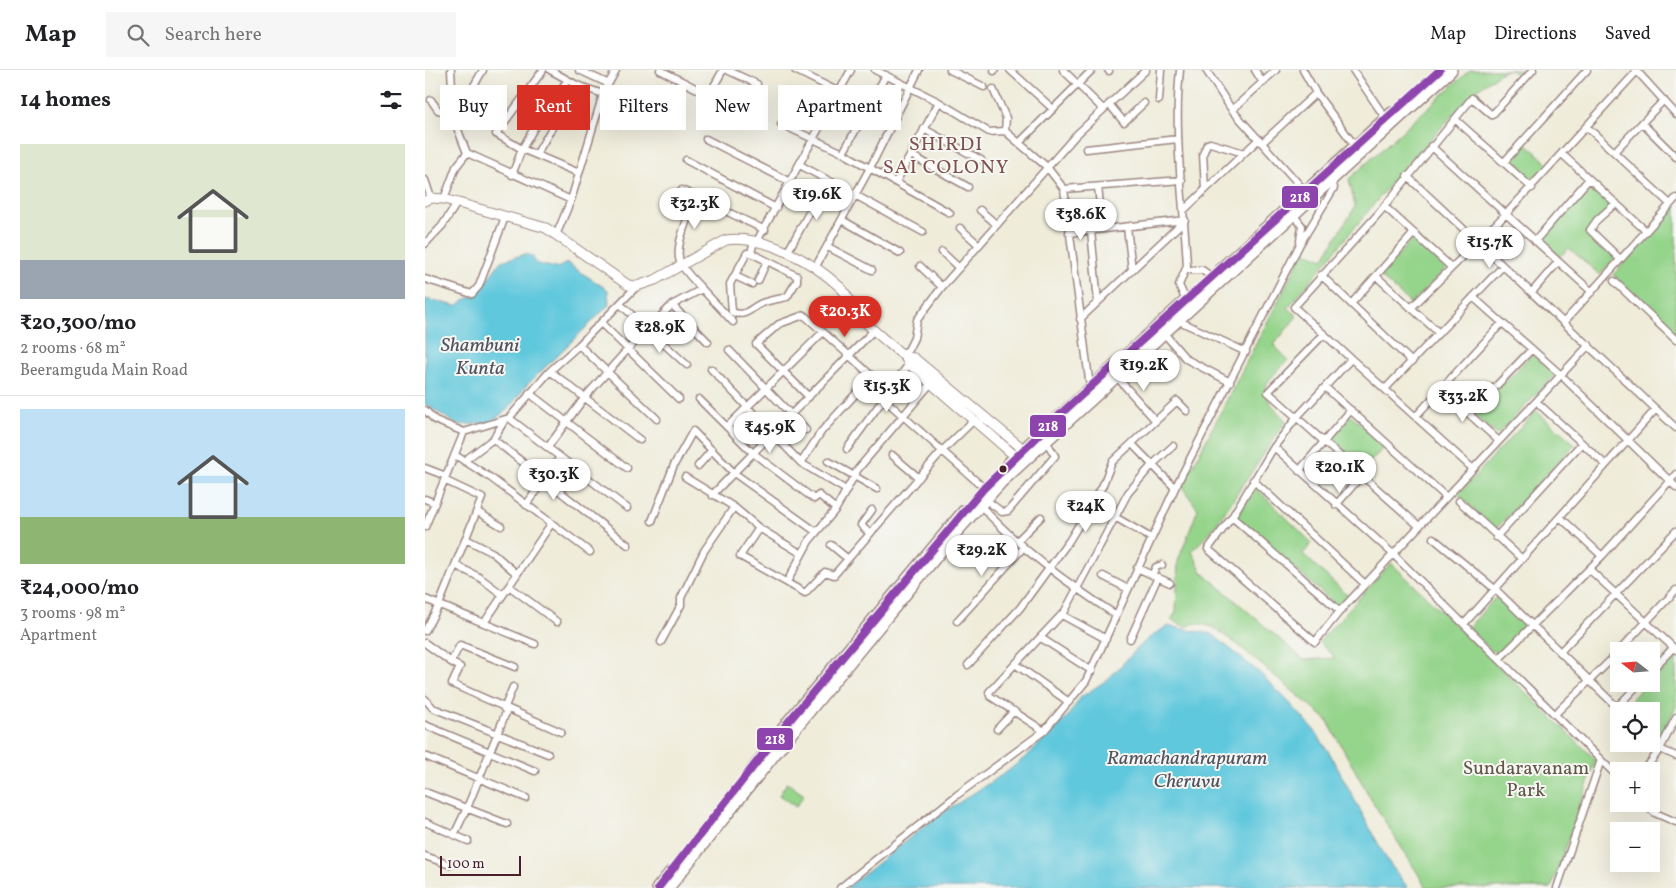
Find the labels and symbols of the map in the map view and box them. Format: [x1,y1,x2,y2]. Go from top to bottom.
district label: SHIRDI SAI COLONY [883,131,1009,182]
pin: ₹19.6K [776,178,858,221]
line badge: 218 [1281,185,1319,209]
pin: ₹32.3K [654,188,736,230]
text: 218 [1290,189,1310,208]
pin: ₹38.6K [1040,198,1122,241]
pin: ₹15.7K [1449,226,1531,269]
pin: ₹20.3K [804,296,886,338]
pin: ₹28.9K [619,312,701,354]
water label: Shambuni Kunta [441,332,520,383]
pin: ₹19.2K [1103,350,1185,392]
pin: ₹15.3K [846,370,928,413]
pin: ₹33.2K [1422,380,1504,423]
pin: ₹45.9K [729,412,811,454]
line badge: 218 [1029,414,1067,438]
text: 218 [1038,418,1058,437]
pin: ₹20.1K [1299,452,1381,494]
pin: ₹30.3K [513,458,595,501]
unlabelled marker [998,464,1008,474]
pin: ₹24K [1056,490,1116,533]
pin: ₹29.2K [941,534,1023,577]
north arrow [1610,642,1660,692]
line badge: 218 [756,727,794,751]
text: 218 [765,731,785,750]
water label: Ramachandrapuram Cheruvu [1107,745,1267,796]
park label: Sundaravanam Park [1463,756,1590,804]
scale bar [440,853,521,876]

